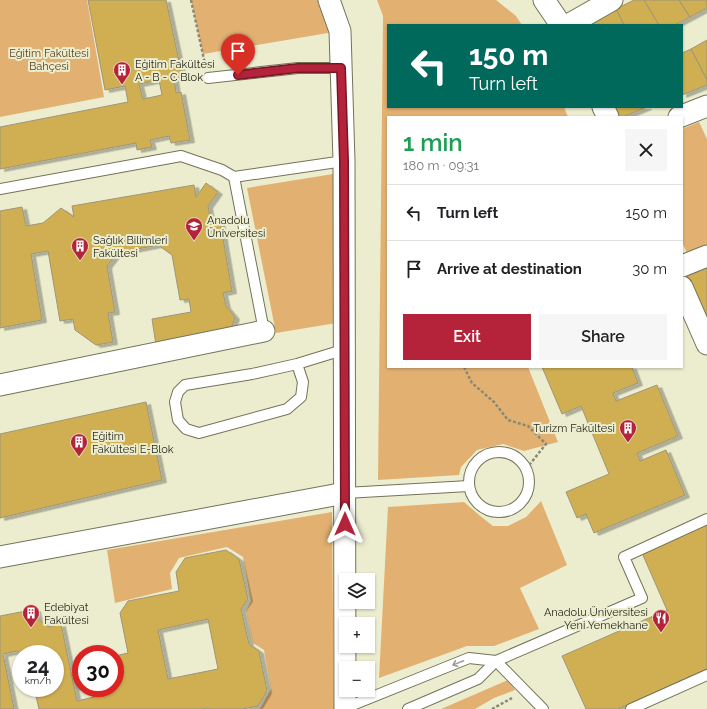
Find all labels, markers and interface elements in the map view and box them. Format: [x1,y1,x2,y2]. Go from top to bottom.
pin [221,34,255,75]
text: 150 m [469,39,548,72]
icon: arrive [227,40,249,62]
icon: left [403,40,455,92]
park label: Eğitim Fakültesi Bahçesi [9,47,89,73]
place label: Eğitim Fakültesi A - B - C Blok [135,58,215,84]
building icon: Eğitim Fakültesi A - B - C Blok [112,60,132,85]
text: Turn left [469,73,538,94]
text: 1 min [403,128,463,157]
button: close [625,129,667,171]
text: 180 m · 09:31 [403,158,479,173]
icon: left [403,202,425,224]
text: Turn left [437,204,498,222]
text: 150 m [626,204,667,222]
place label: Anadolu Üniversitesi [207,214,266,240]
school or university icon: Anadolu Üniversitesi [184,216,204,241]
place label: Sağlık Bilimleri Fakültesi [93,234,167,260]
building icon: Sağlık Bilimleri Fakültesi [70,236,90,261]
icon: arrive [403,258,425,280]
text: Arrive at destination [437,260,582,278]
text: 30 m [632,260,667,278]
button: Exit [403,314,531,360]
button: Share [539,314,667,360]
building icon: Turizm Fakültesi [618,418,638,443]
place label: Turizm Fakültesi [533,422,615,435]
place label: Eğitim Fakültesi E-Blok [92,430,174,456]
building icon: Eğitim Fakültesi E-Blok [69,432,89,457]
position arrow [324,503,366,545]
map controls [339,573,375,697]
button: layers [339,573,375,609]
place label: Edebiyat Fakültesi [44,601,89,627]
building icon: Edebiyat Fakültesi [21,603,41,628]
place label: Anadolu Üniversitesi Yeni Yemekhane [544,606,649,632]
restaurant icon: Anadolu Üniversitesi Yeni Yemekhane [651,608,671,633]
button: + [339,617,375,653]
speed limit sign: 30 [72,645,124,697]
text: 24 [27,654,49,678]
one-way arrow [452,659,464,667]
button: − [339,661,375,697]
text: km/h [25,675,51,686]

